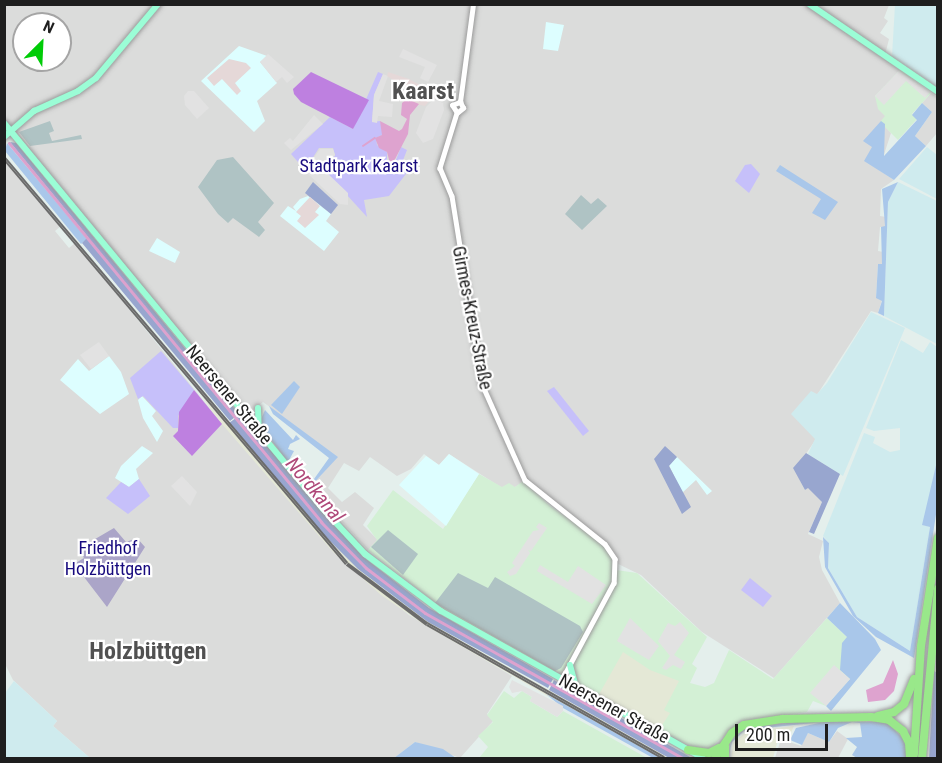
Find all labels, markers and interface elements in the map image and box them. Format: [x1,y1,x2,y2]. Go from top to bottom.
north arrow [12,12,72,72]
text: N [40,16,57,38]
district label: Kaarst [392,78,454,106]
park label: Stadtpark Kaarst [300,155,418,177]
street label: Girmes-Kreuz-Straße [447,244,497,392]
street label: Neersener Straße [181,341,277,449]
water label: Nordkanal [281,452,349,528]
park label: Friedhof Holzbüttgen [65,538,151,580]
district label: Holzbüttgen [89,638,207,666]
street label: Neersener Straße [555,670,673,748]
scale bar [738,712,831,750]
text: 200 m [746,724,790,745]

